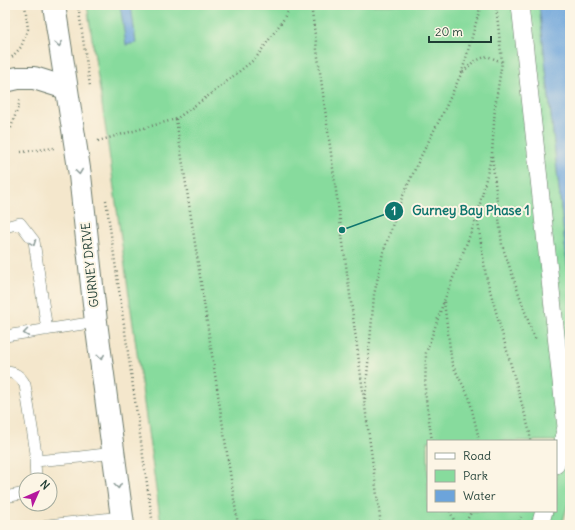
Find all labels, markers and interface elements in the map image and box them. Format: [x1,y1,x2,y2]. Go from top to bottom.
scale bar [429,18,491,44]
text: 20 m [435,24,463,39]
one-way arrow [54,40,63,47]
one-way arrow [74,169,83,175]
callout: Gurney Bay Phase 1 [384,198,538,223]
text: Gurney Bay Phase 1 [412,202,530,219]
text: 1 [392,203,396,218]
street label: GURNEY DRIVE [78,222,101,308]
one-way arrow [28,239,36,246]
one-way arrow [23,328,29,337]
one-way arrow [96,354,105,360]
legend [427,440,557,512]
text: Road [463,448,491,463]
text: Park [463,468,488,483]
north arrow [18,472,58,512]
text: N [37,477,53,493]
one-way arrow [113,483,122,489]
text: Water [463,488,496,503]

